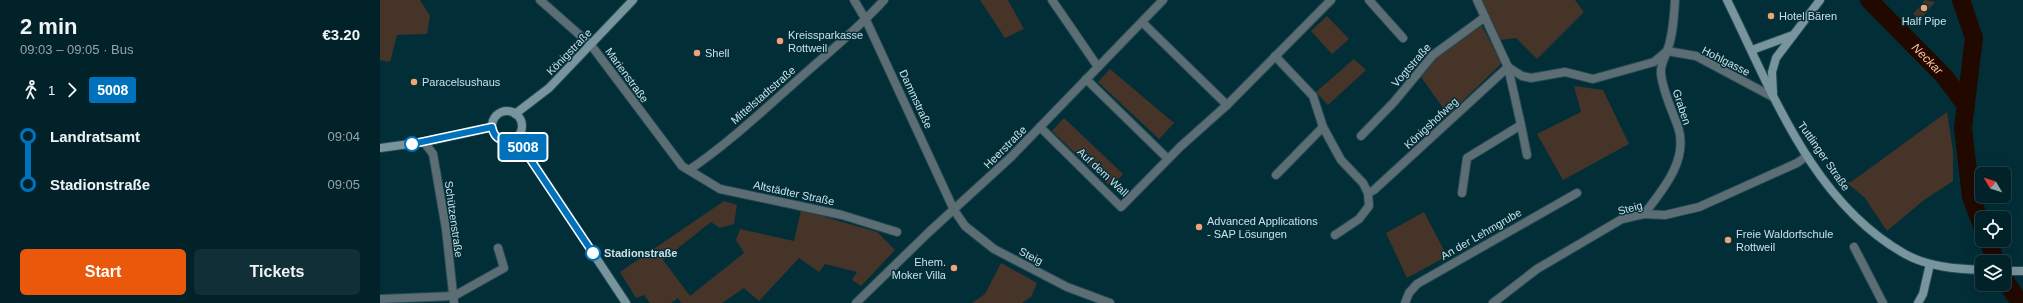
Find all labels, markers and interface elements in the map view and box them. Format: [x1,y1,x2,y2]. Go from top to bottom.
marker: Half Pipe [1919,3,1929,13]
place label: Hotel Bären [1779,10,1837,22]
marker: Hotel Bären [1766,11,1776,21]
text: 2 min [20,14,77,39]
place label: Half Pipe [1902,15,1946,27]
text: €3.20 [322,26,360,43]
street label: Königstraße [544,26,594,78]
place label: Kreissparkasse Rottweil [788,29,863,54]
marker: Kreissparkasse Rottweil [775,36,785,46]
street label: Vogtstraße [1389,41,1433,89]
water label: Neckar [1909,41,1946,78]
text: 09:03 – 09:05 · Bus [20,42,133,57]
street label: Hohlgasse [1700,44,1752,78]
street label: Marienstraße [603,45,651,105]
place label: Shell [705,47,729,59]
marker: Shell [692,48,702,58]
street label: Mittelstadtstraße [728,64,798,126]
street label: Dammstraße [897,68,935,130]
place label: Paracelsushaus [422,76,501,88]
marker: Paracelsushaus [409,77,419,87]
icon: walk [20,79,42,101]
icon: forward [61,79,83,101]
text: 5008 [97,82,128,98]
text: 1 [48,83,55,98]
street label: Graben [1671,88,1693,126]
street label: Königshofweg [1402,95,1460,151]
street label: Tuttlinger Straße [1796,119,1852,193]
street label: Heerstraße [981,123,1029,171]
text: Landratsamt [50,128,140,145]
text: 09:04 [327,129,360,144]
line badge: 5008 [495,134,551,160]
unlabelled marker [404,136,420,152]
text: 5008 [507,139,539,155]
street label: Auf dem Wall [1075,145,1131,199]
north arrow [1975,167,2011,203]
map controls [1975,167,2011,291]
text: Stadionstraße [50,176,150,193]
text: 09:05 [327,177,360,192]
street label: Altstädter Straße [752,179,836,207]
street label: Schützenstraße [443,180,465,258]
street label: Steig [1616,199,1644,217]
street label: An der Lehmgrube [1439,206,1523,262]
button: locate [1975,211,2011,247]
place label: Advanced Applications - SAP Lösungen [1207,215,1318,240]
marker: Advanced Applications - SAP Lösungen [1194,222,1204,232]
place label: Freie Waldorfschule Rottweil [1736,228,1833,253]
marker: Freie Waldorfschule Rottweil [1723,235,1733,245]
marker: Stadionstraße [585,245,601,261]
street label: Steig [1017,245,1045,267]
place label: Stadionstraße [604,247,677,259]
button: Start [20,249,186,295]
button: Tickets [194,249,360,295]
button: layers [1975,255,2011,291]
place label: Ehem. Moker Villa [892,256,947,281]
marker: Ehem. Moker Villa [949,263,959,273]

